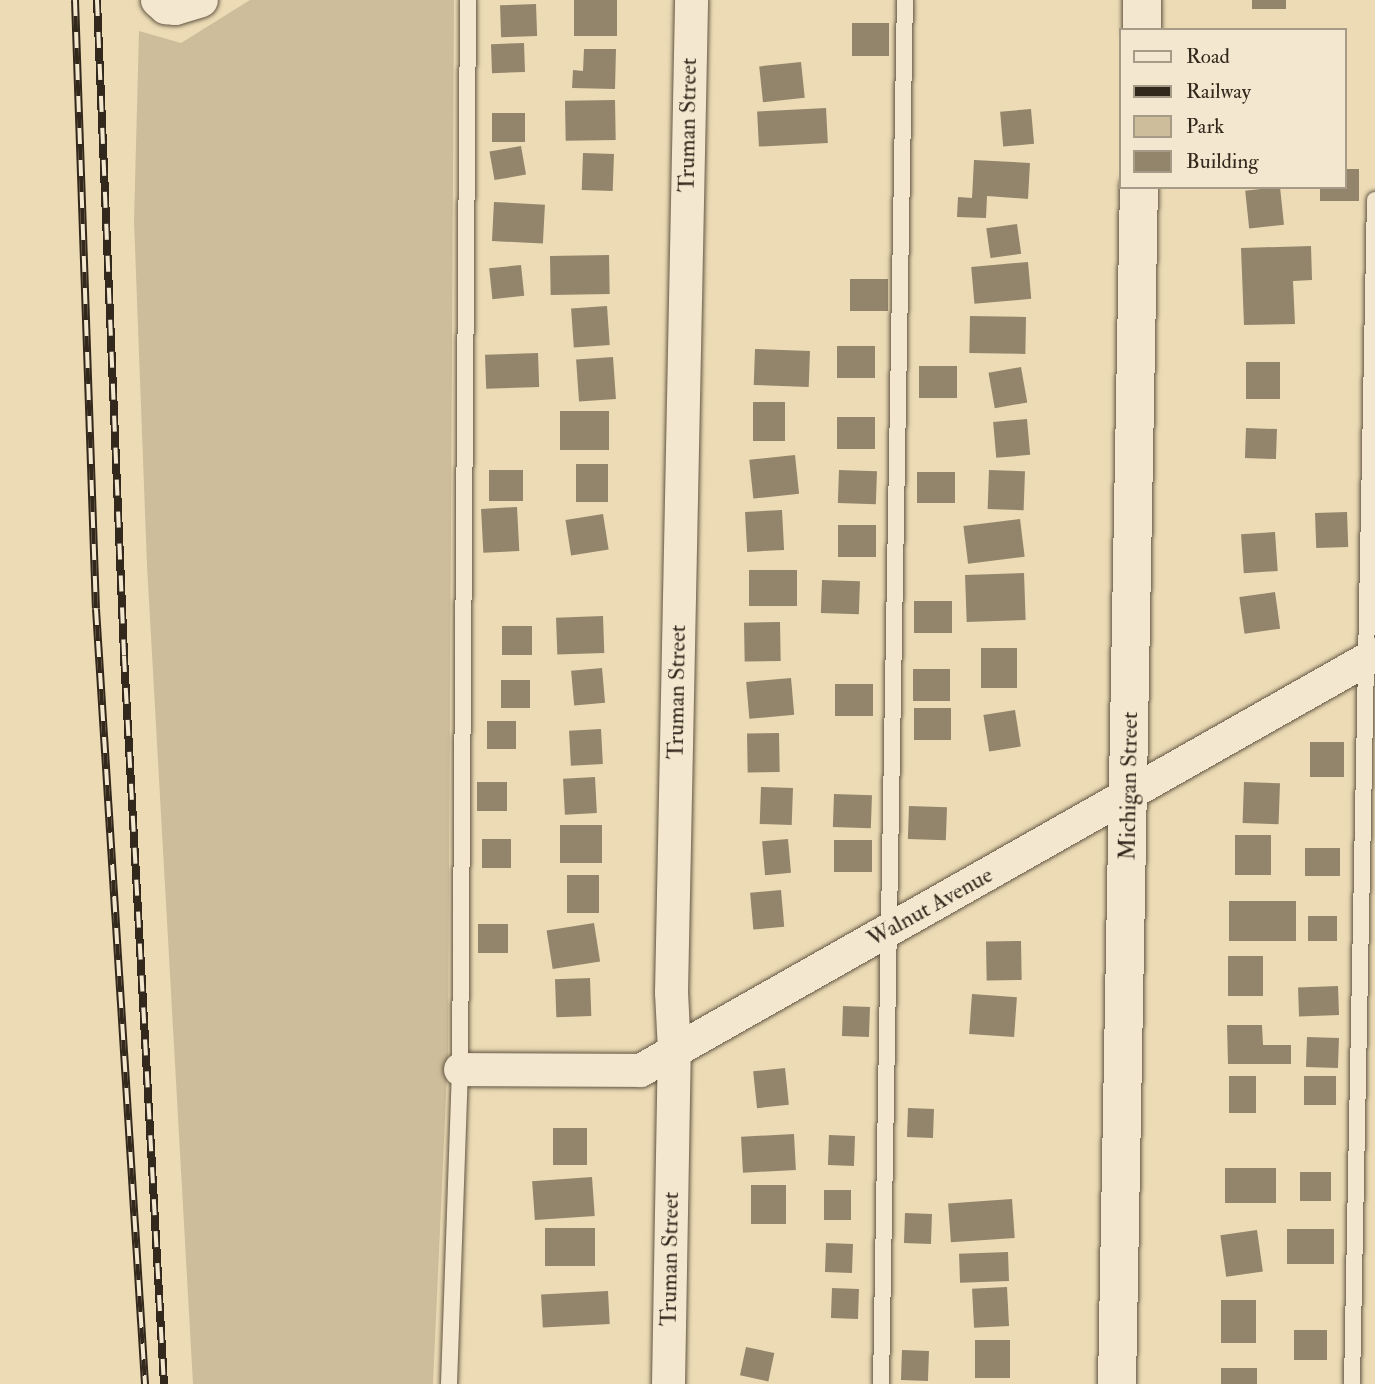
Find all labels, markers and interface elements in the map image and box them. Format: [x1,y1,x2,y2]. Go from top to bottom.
legend [1120,28,1347,189]
text: Road [1186,43,1230,70]
street label: Truman Street [673,58,703,192]
text: Railway [1186,78,1251,105]
text: Park [1186,113,1224,140]
text: Building [1186,148,1259,175]
street label: Truman Street [662,625,692,759]
street label: Michigan Street [1114,711,1144,861]
street label: Walnut Avenue [862,861,998,953]
street label: Truman Street [655,1192,685,1326]

